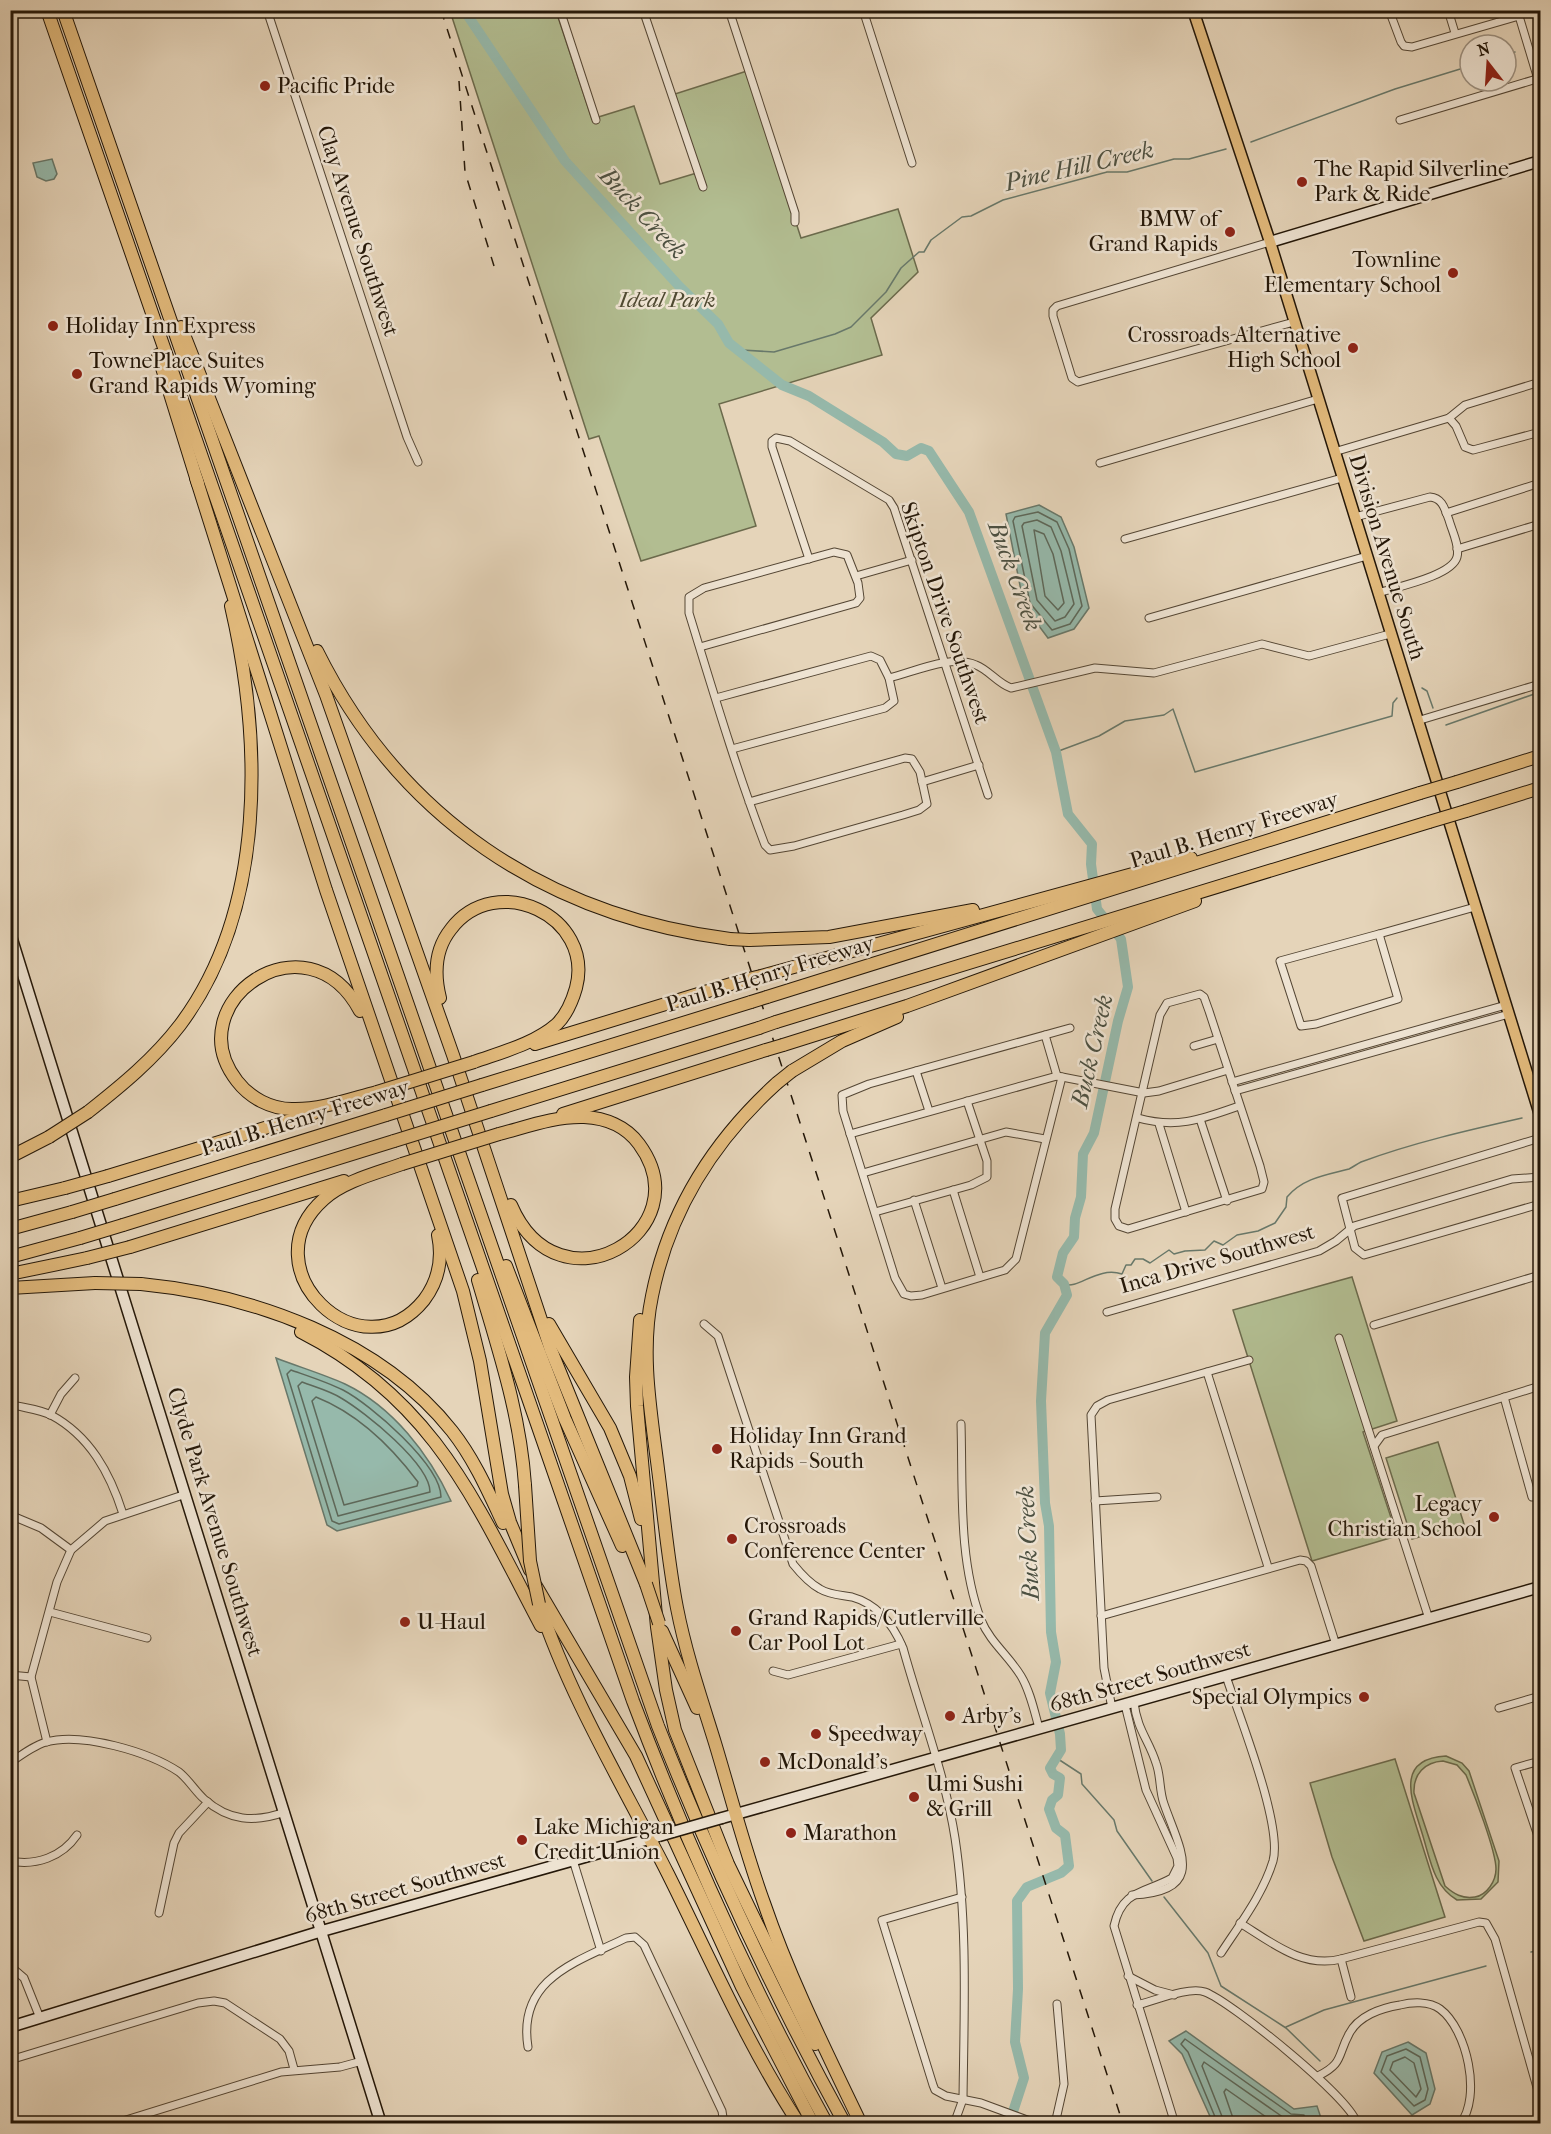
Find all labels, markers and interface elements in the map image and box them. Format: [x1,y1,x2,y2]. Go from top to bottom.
north arrow [1458,33,1518,93]
text: N [1475,38,1493,60]
place label: Pacific Pride [277,73,395,99]
marker: Pacific Pride [258,79,272,93]
street label: Clay Avenue Southwest [312,122,404,340]
water label: Pine Hill Creek [1001,135,1156,197]
place label: The Rapid Silverline Park & Ride [1314,156,1509,207]
water label: Buck Creek [592,160,692,265]
marker: The Rapid Silverline Park & Ride [1295,175,1309,189]
place label: BMW of Grand Rapids [1089,206,1223,257]
marker: BMW of Grand Rapids [1223,225,1237,239]
place label: Townline Elementary School [1264,247,1441,298]
marker: Townline Elementary School [1446,266,1460,280]
park label: Ideal Park [617,287,716,313]
place label: Holiday Inn Express [65,313,256,339]
marker: Holiday Inn Express [46,319,60,333]
place label: Crossroads Alternative High School [1128,322,1341,373]
marker: Crossroads Alternative High School [1346,341,1360,355]
place label: TownePlace Suites Grand Rapids Wyoming [89,348,316,399]
marker: TownePlace Suites Grand Rapids Wyoming [70,367,84,381]
street label: Division Avenue South [1343,451,1431,664]
street label: Skipton Drive Southwest [895,499,995,728]
water label: Buck Creek [981,515,1048,635]
street label: Paul B. Henry Freeway [1127,786,1342,874]
street label: Paul B. Henry Freeway [663,930,878,1018]
water label: Buck Creek [1065,992,1119,1112]
street label: Paul B. Henry Freeway [198,1074,413,1162]
street label: Inca Drive Southwest [1117,1219,1318,1299]
street label: Clyde Park Avenue Southwest [162,1384,268,1660]
place label: Holiday Inn Grand Rapids - South [729,1423,907,1474]
marker: Holiday Inn Grand Rapids - South [710,1442,724,1456]
water label: Buck Creek [1011,1485,1045,1603]
place label: Legacy Christian School [1327,1491,1483,1542]
marker: Legacy Christian School [1487,1510,1501,1524]
place label: Crossroads Conference Center [744,1513,926,1564]
marker: Crossroads Conference Center [725,1532,739,1546]
place label: Grand Rapids/Cutlerville Car Pool Lot [748,1605,984,1656]
place label: U-Haul [417,1609,486,1635]
marker: U-Haul [398,1615,412,1629]
marker: Grand Rapids/Cutlerville Car Pool Lot [729,1624,743,1638]
street label: 68th Street Southwest [1046,1636,1254,1718]
place label: Special Olympics [1192,1684,1352,1710]
marker: Special Olympics [1357,1690,1371,1704]
place label: Arby's [961,1703,1021,1729]
marker: Arby's [943,1709,957,1723]
place label: Speedway [828,1721,924,1747]
marker: Speedway [809,1727,823,1741]
place label: McDonald's [777,1749,888,1775]
marker: McDonald's [758,1755,772,1769]
place label: Umi Sushi & Grill [926,1771,1024,1822]
marker: Umi Sushi & Grill [907,1790,921,1804]
place label: Lake Michigan Credit Union [534,1814,674,1865]
place label: Marathon [803,1820,897,1846]
marker: Marathon [784,1826,798,1840]
marker: Lake Michigan Credit Union [515,1833,529,1847]
street label: 68th Street Southwest [301,1847,509,1929]

